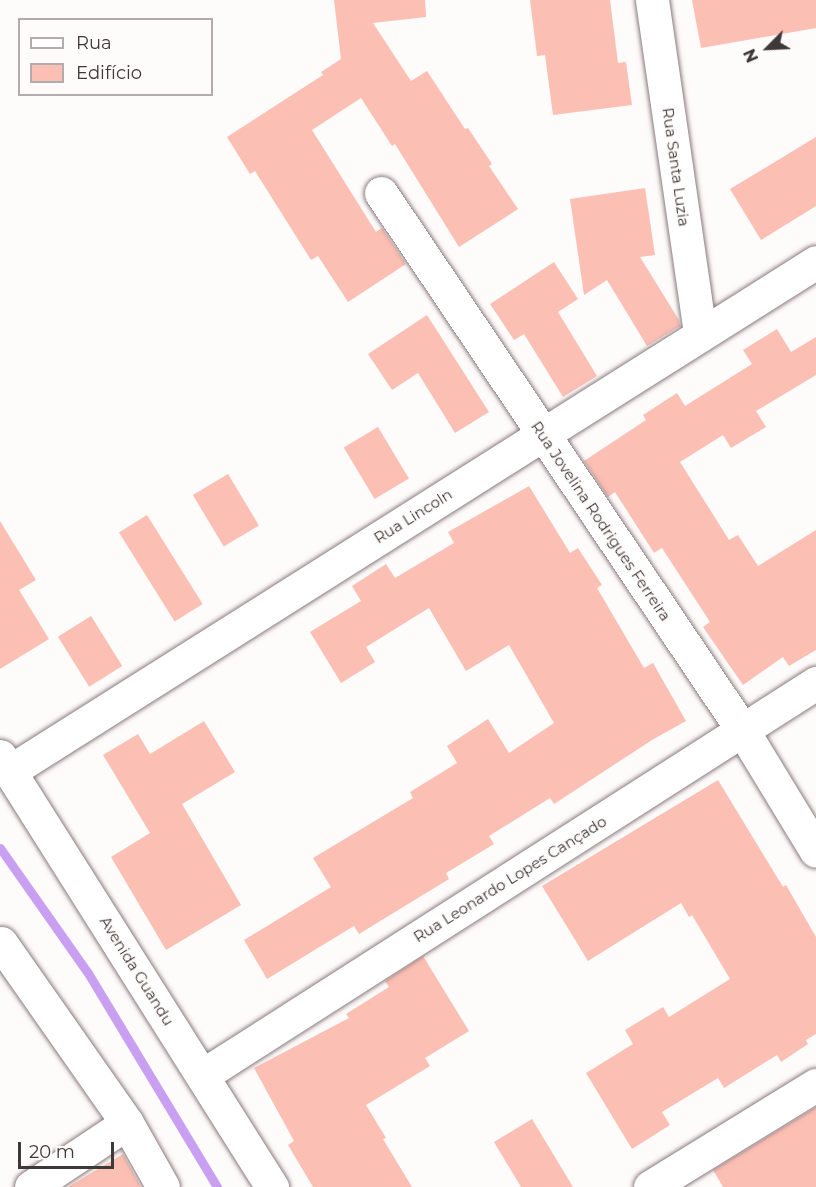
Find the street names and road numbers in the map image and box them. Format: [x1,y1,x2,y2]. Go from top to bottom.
street label: Rua Santa Luzia [659,106,693,228]
street label: Rua Jovelina Rodrigues Ferreira [527,418,675,624]
street label: Rua Lincoln [371,485,455,547]
street label: Rua Leonardo Lopes Cançado [410,812,610,946]
street label: Avenida Guandu [96,913,178,1029]

